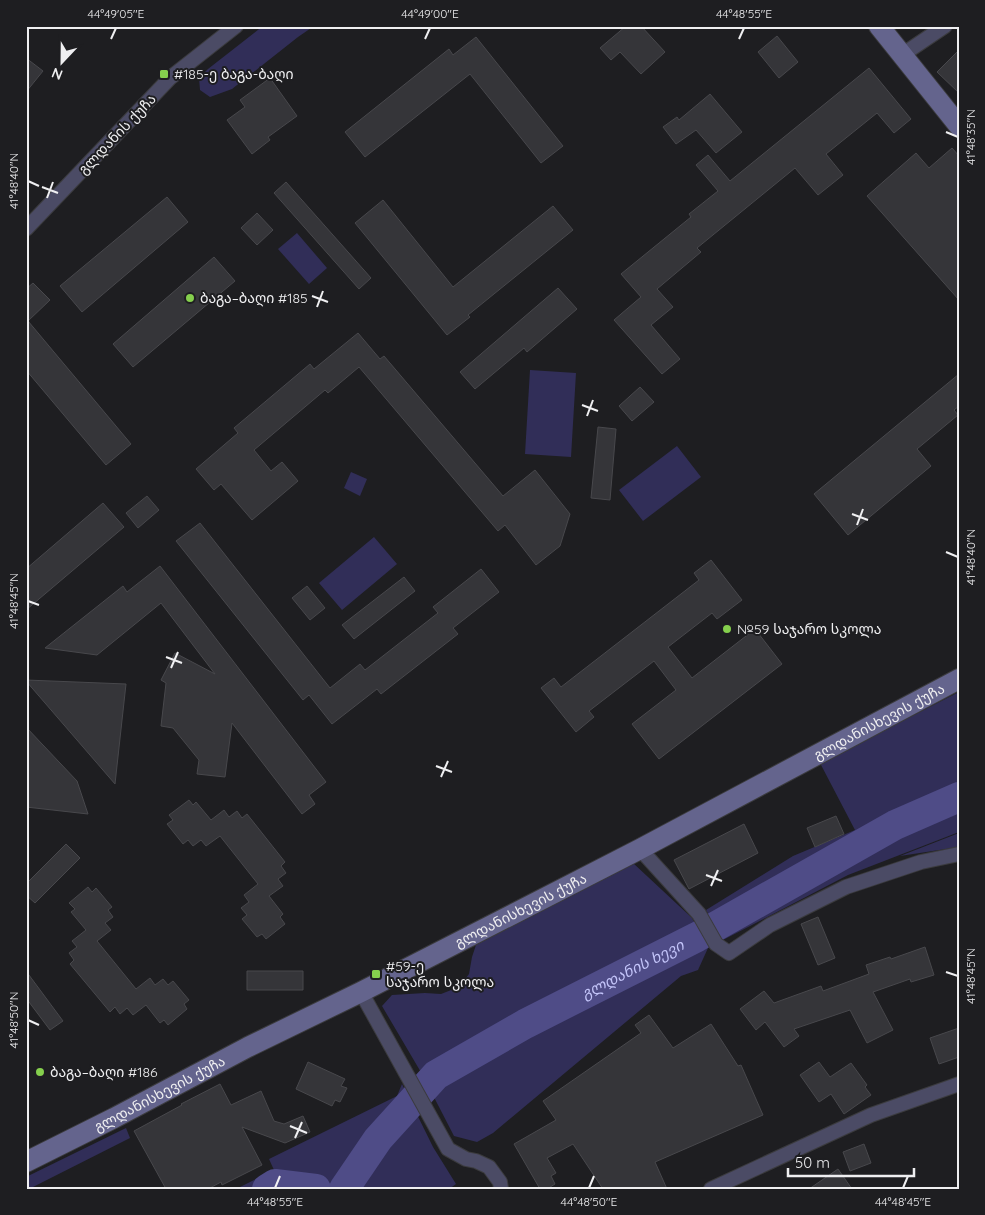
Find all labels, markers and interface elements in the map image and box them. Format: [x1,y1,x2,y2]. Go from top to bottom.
text: 44°49'05"E [88,6,145,21]
text: 44°49'00"E [401,6,459,21]
text: 44°48'55"E [716,6,772,21]
north arrow [38,38,88,88]
text: N [49,64,65,84]
place label: #185-ე ბაგა-ბაღი [174,65,294,83]
marker: #185-ე ბაგა-ბაღი [158,68,170,80]
street label: გლდანის ქუჩა [74,90,160,178]
text: 41°48'35"N [963,109,978,165]
text: 41°48'40"N [6,153,21,209]
place label: ბაგა–ბაღი #185 [200,289,308,307]
marker: ბაგა–ბაღი #185 [184,292,196,304]
text: 41°48'40"N [963,529,978,585]
text: 41°48'45"N [6,573,21,629]
place label: №59 საჯარო სკოლა [737,620,881,638]
marker: №59 საჯარო სკოლა [721,623,733,635]
street label: გლდანისხევის ქუჩა [810,679,948,764]
street label: გლდანისხევის ქუჩა [452,869,590,952]
water label: გლდანის ხევი [578,935,688,1003]
text: 41°48'45"N [963,948,978,1004]
place label: #59-ე საჯარო სკოლა [386,957,494,991]
marker: #59-ე საჯარო სკოლა [370,968,382,980]
text: 41°48'50"N [6,992,21,1048]
street label: გლდანისხევის ქუჩა [91,1052,228,1136]
place label: ბაგა–ბაღი #186 [50,1063,158,1081]
marker: ბაგა–ბაღი #186 [34,1066,46,1078]
scale bar [788,1145,914,1177]
text: 50 m [795,1153,830,1172]
text: 44°48'55"E [247,1194,303,1209]
text: 44°48'50"E [561,1194,618,1209]
text: 44°48'45"E [875,1194,931,1209]

